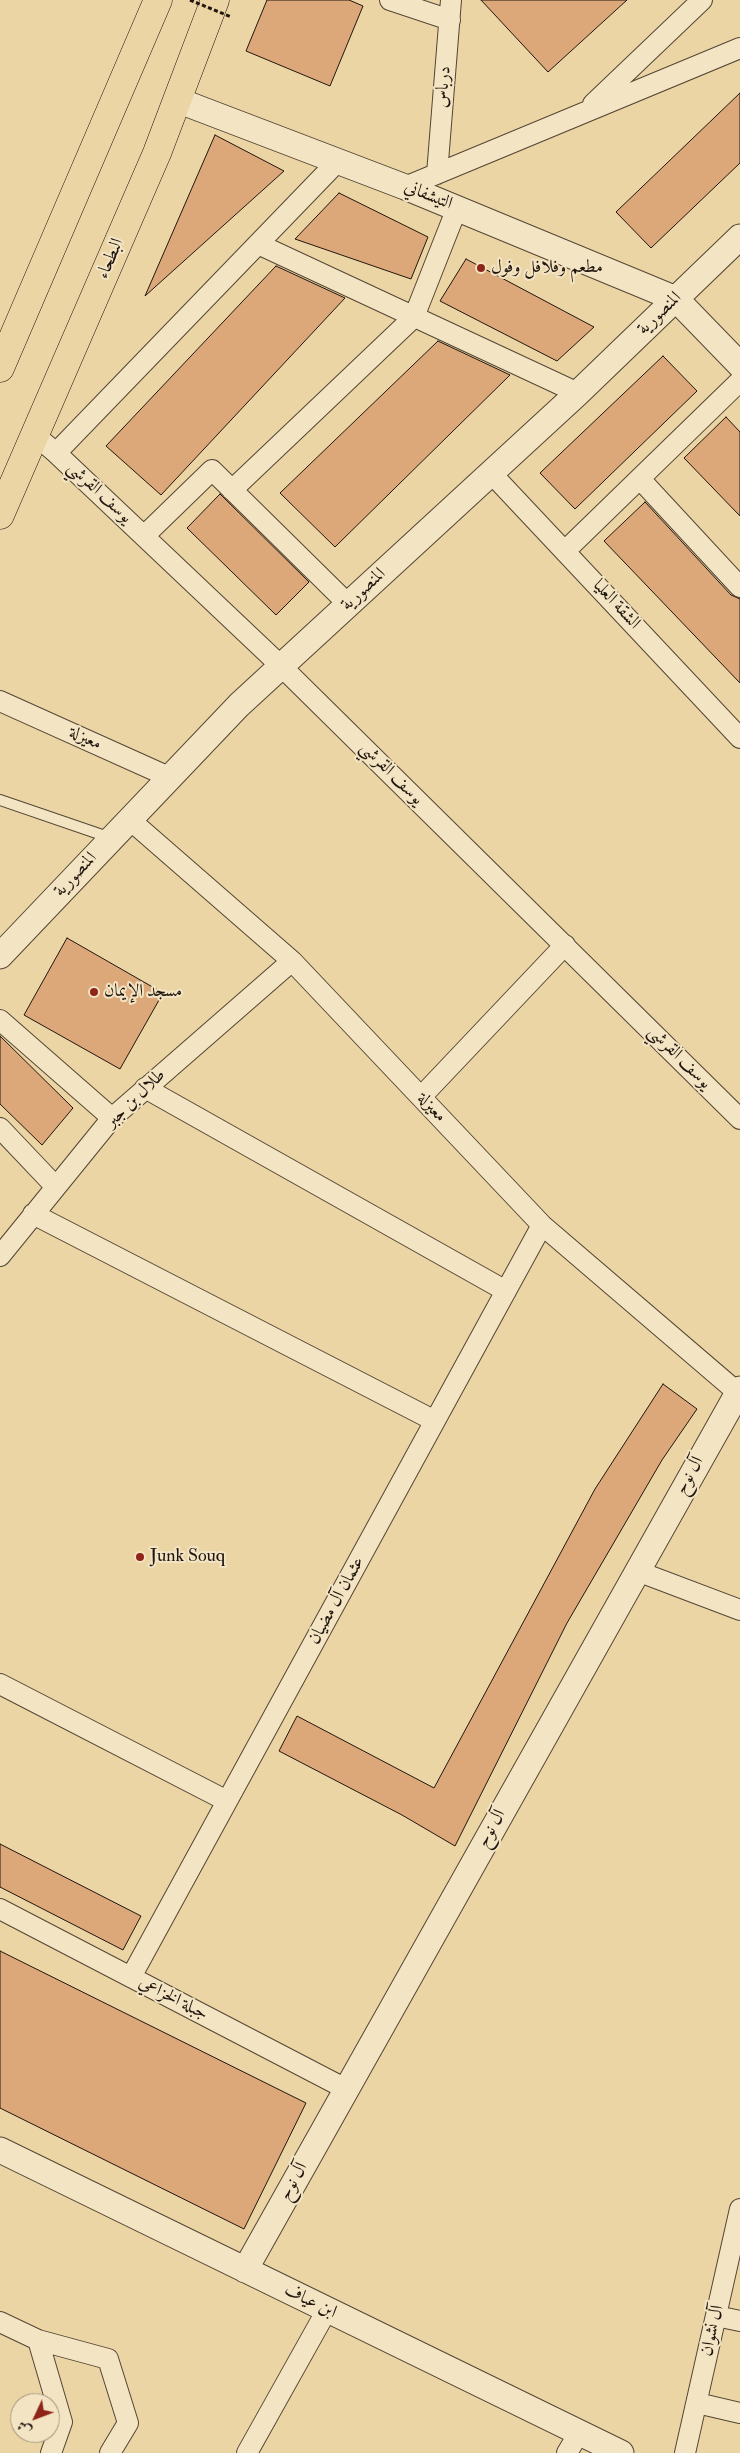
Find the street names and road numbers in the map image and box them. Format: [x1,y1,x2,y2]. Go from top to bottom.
street label: درباس [431,65,457,109]
street label: التيشفاني [401,177,455,215]
street label: البطحاء [93,235,129,283]
street label: المنصورية [633,288,687,340]
street label: يوسف القرشي [62,457,136,529]
street label: المنصورية [337,564,391,616]
street label: الشقة العليا [588,576,644,634]
street label: معيزلة [65,722,105,756]
street label: يوسف القرشي [355,738,427,810]
street label: المنصورية [50,848,102,902]
street label: يوسف القرشي [643,1022,715,1094]
street label: طلال بن جبر [101,1065,171,1133]
street label: معيزلة [412,1089,450,1127]
street label: آل نوح [671,1453,709,1499]
street label: عثمان آل مضيان [304,1553,370,1649]
street label: آل نوح [473,1806,511,1852]
street label: جبلة الخزاعي [135,1972,211,2026]
street label: آل نوح [275,2159,313,2205]
street label: ابن عياف [280,2280,340,2324]
street label: آل نشوان [697,2303,729,2359]

